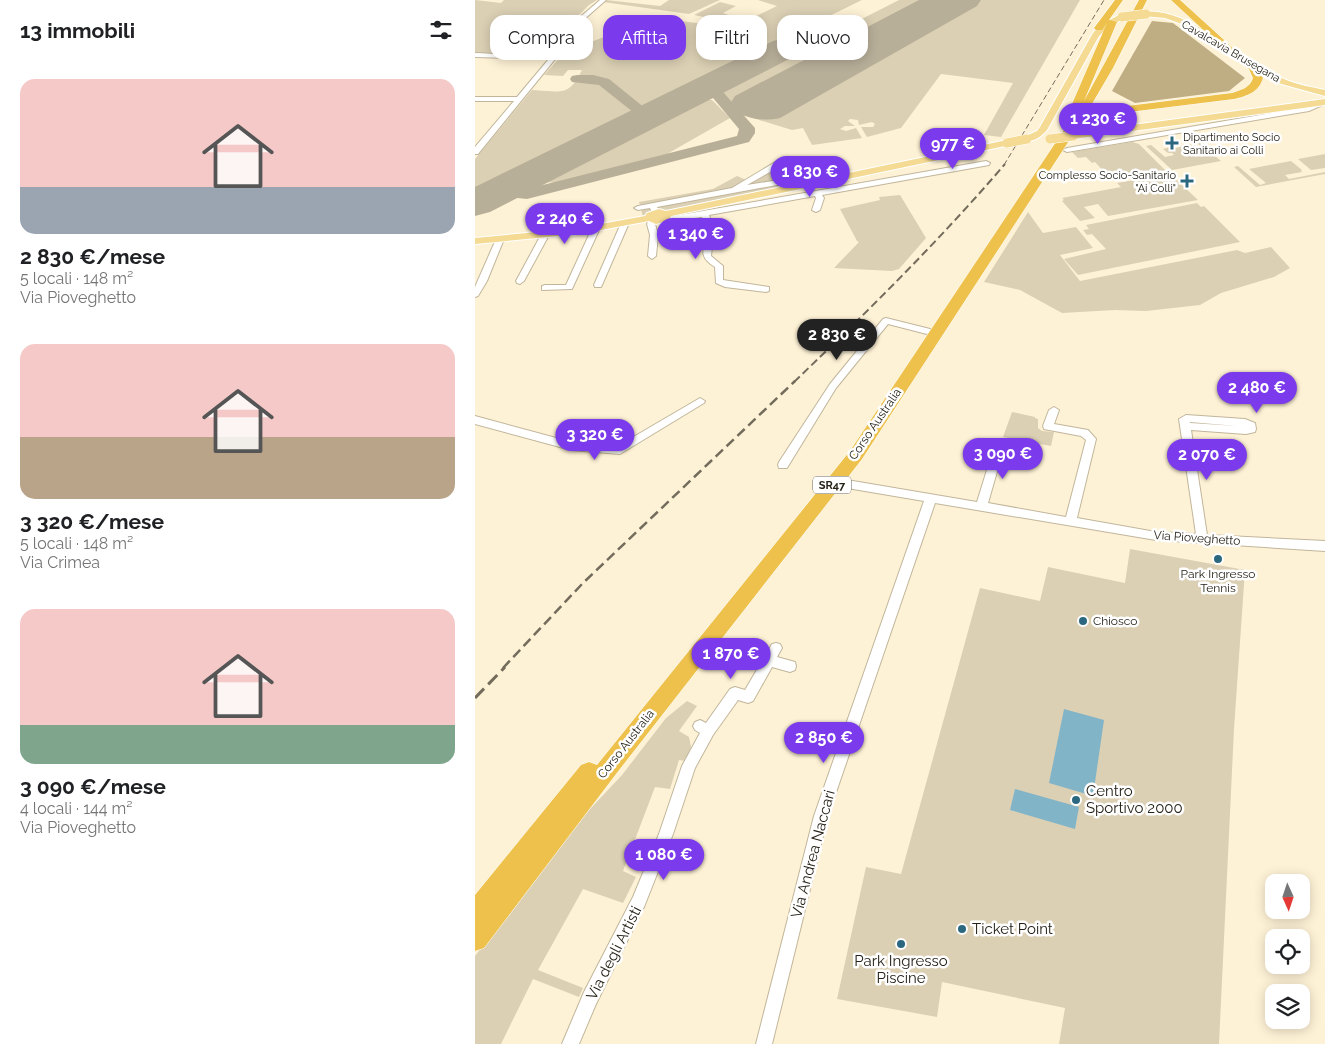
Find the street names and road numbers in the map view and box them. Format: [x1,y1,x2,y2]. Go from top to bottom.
street label: Cavalcavia Brusegana [1179,18,1282,85]
street label: Corso Australia [846,386,904,462]
road number: SR47 [813,476,851,494]
street label: Via Pioveghetto [1153,528,1241,548]
street label: Corso Australia [595,707,657,781]
street label: Via Andrea Naccari [787,788,839,920]
street label: Via degli Artisti [583,903,645,1003]

